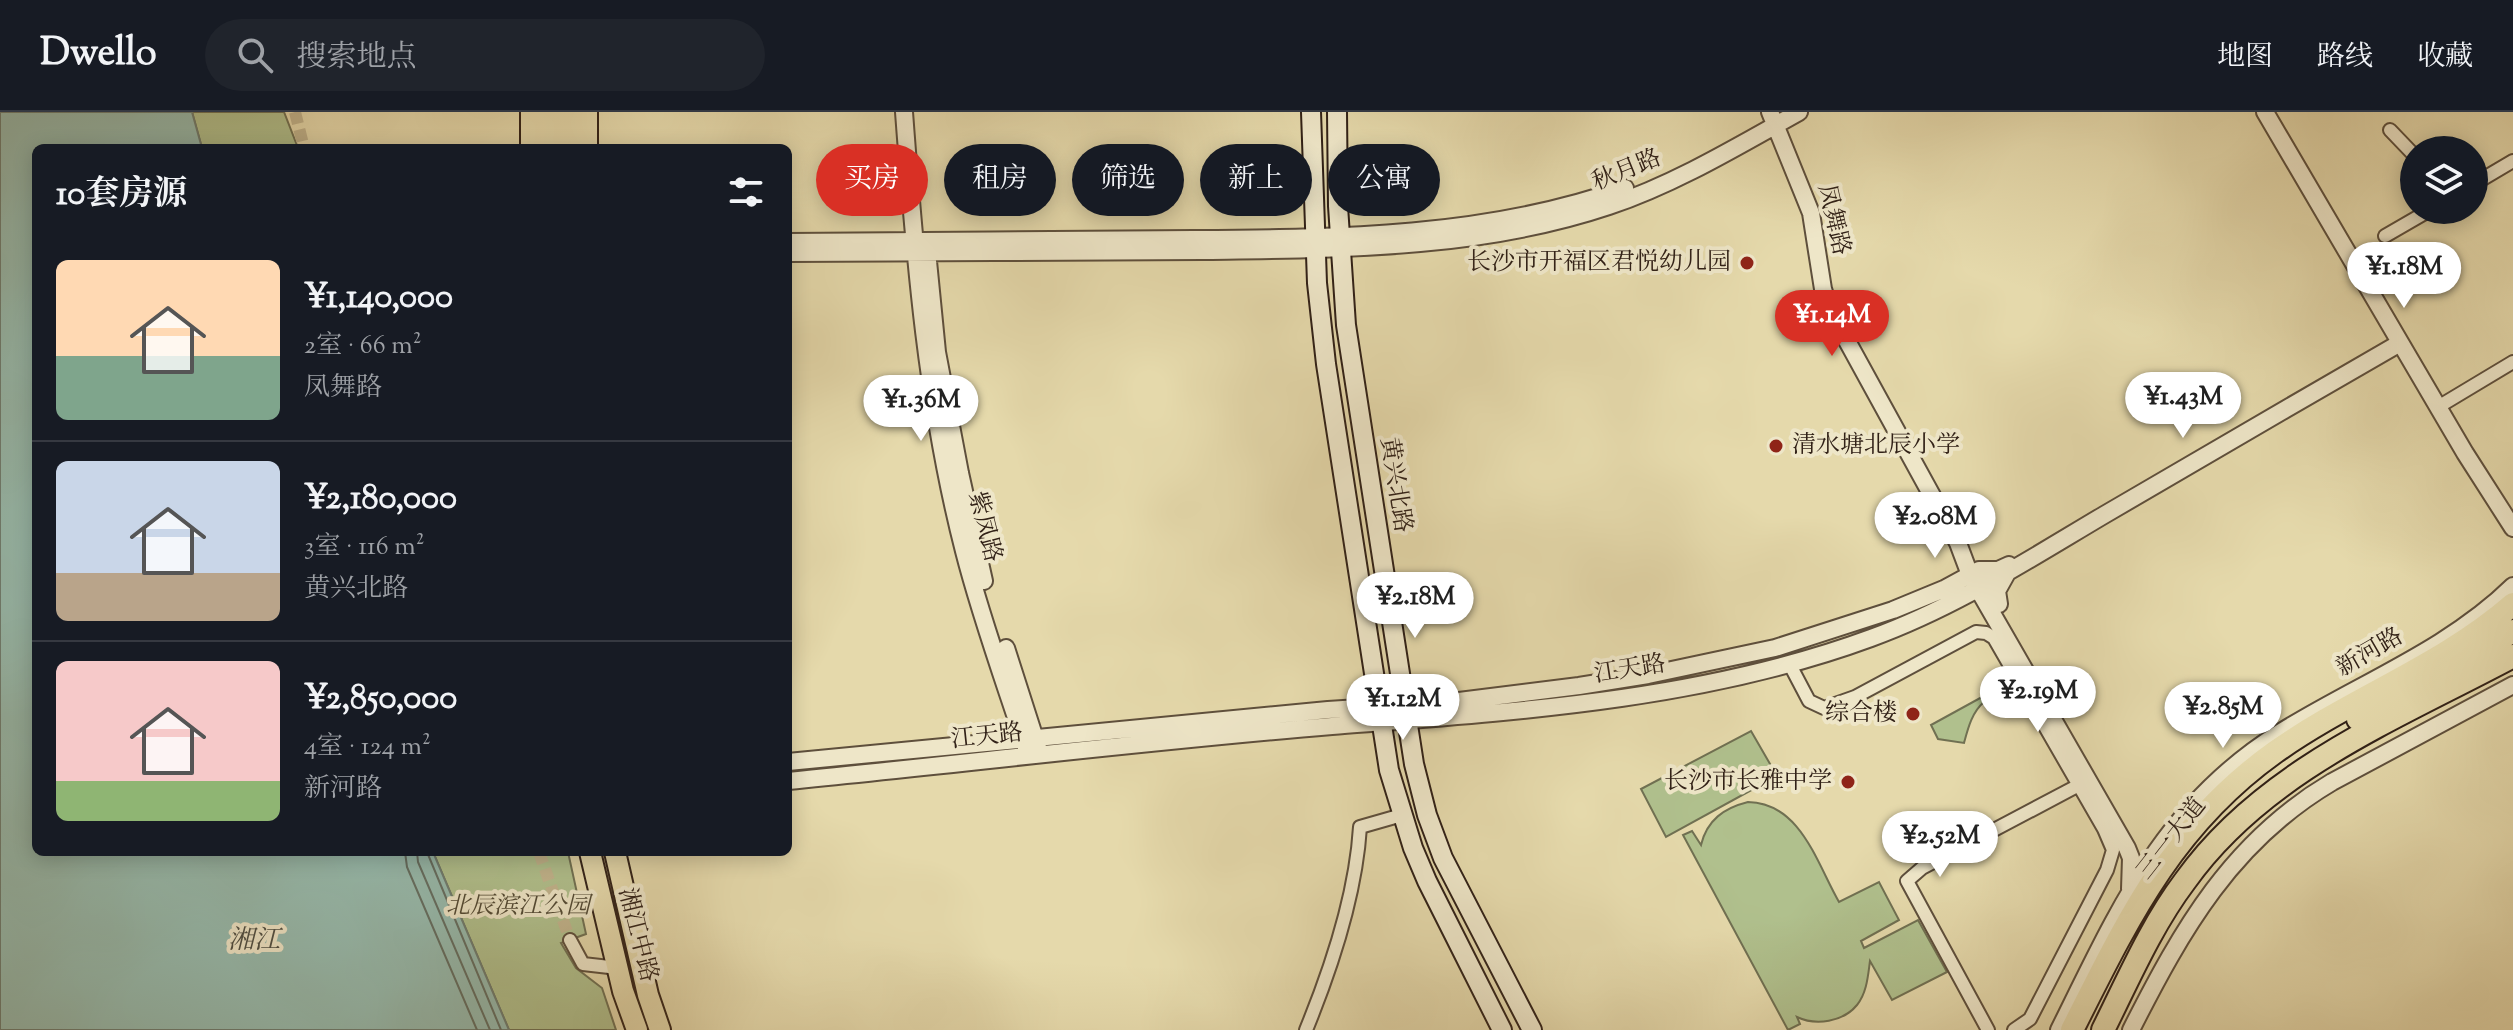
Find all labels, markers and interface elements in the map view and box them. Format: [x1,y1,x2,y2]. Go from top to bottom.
search box [205,19,765,91]
text: Dwello [40,28,157,82]
icon: search [233,33,277,77]
text: 搜索地点 [297,37,417,80]
text: 地图 [2217,38,2273,78]
text: 路线 [2317,38,2373,78]
text: 收藏 [2417,38,2473,78]
map controls [2400,136,2488,224]
button: layers [2400,136,2488,224]
street label: 秋月路 [1587,142,1667,200]
chip: 买房 [816,144,928,216]
chip: 租房 [944,144,1056,216]
chip: 筛选 [1072,144,1184,216]
chip: 新上 [1200,144,1312,216]
chip: 公寓 [1328,144,1440,216]
icon: filters [724,170,768,214]
text: 10套房源 [56,171,187,220]
street label: 凤舞路 [1808,181,1858,259]
pin: ¥1.18M [2339,242,2469,310]
place label: 长沙市开福区君悦幼儿园 [1467,246,1731,280]
text: ¥1.18M [2365,249,2443,286]
marker: 长沙市开福区君悦幼儿园 [1738,254,1756,272]
text: ¥1,140,000 [304,274,453,323]
pin: ¥1.14M [1767,290,1897,358]
icon: home [120,292,216,388]
text: ¥1.14M [1793,297,1871,334]
text: 2室 · 66 m² [304,328,421,365]
text: 凤舞路 [304,370,382,407]
pin: ¥1.43M [2118,372,2248,440]
pin: ¥1.36M [856,375,986,443]
text: ¥1.43M [2143,379,2223,416]
text: ¥1.36M [881,382,961,419]
place label: 清水塘北辰小学 [1792,429,1960,463]
street label: 黄兴北路 [1371,435,1419,535]
marker: 清水塘北辰小学 [1767,437,1785,455]
text: ¥2,180,000 [304,475,457,524]
street label: 紫凤路 [959,488,1009,566]
pin: ¥2.08M [1870,492,2000,560]
icon: home [120,493,216,589]
text: ¥2.08M [1893,499,1977,536]
text: 3室 · 116 m² [304,529,425,566]
text: 黄兴北路 [304,571,408,608]
pin: ¥2.18M [1350,572,1480,640]
text: ¥2.18M [1375,579,1455,616]
street label: 新河路 [2330,620,2410,686]
street label: 江天路 [1592,648,1668,692]
pin: ¥2.19M [1973,666,2103,734]
text: ¥2.19M [1998,673,2078,710]
pin: ¥1.12M [1338,674,1468,742]
text: ¥2,850,000 [304,675,457,724]
text: ¥1.12M [1364,681,1442,718]
pin: ¥2.85M [2158,682,2288,750]
text: ¥2.85M [2183,689,2264,726]
icon: home [120,693,216,789]
place label: 综合楼 [1825,697,1897,731]
marker: 综合楼 [1904,705,1922,723]
street label: 江天路 [949,716,1025,758]
text: 4室 · 124 m² [304,729,431,766]
place label: 长沙市长雅中学 [1664,765,1832,799]
text: 新河路 [304,771,382,808]
marker: 长沙市长雅中学 [1839,773,1857,791]
street label: 三一大道 [2129,791,2215,887]
pin: ¥2.52M [1875,811,2005,879]
text: ¥2.52M [1900,818,1980,855]
street label: 湘江中路 [609,884,665,986]
park label: 北辰滨江公园 [446,890,594,924]
water label: 湘江 [228,923,284,960]

